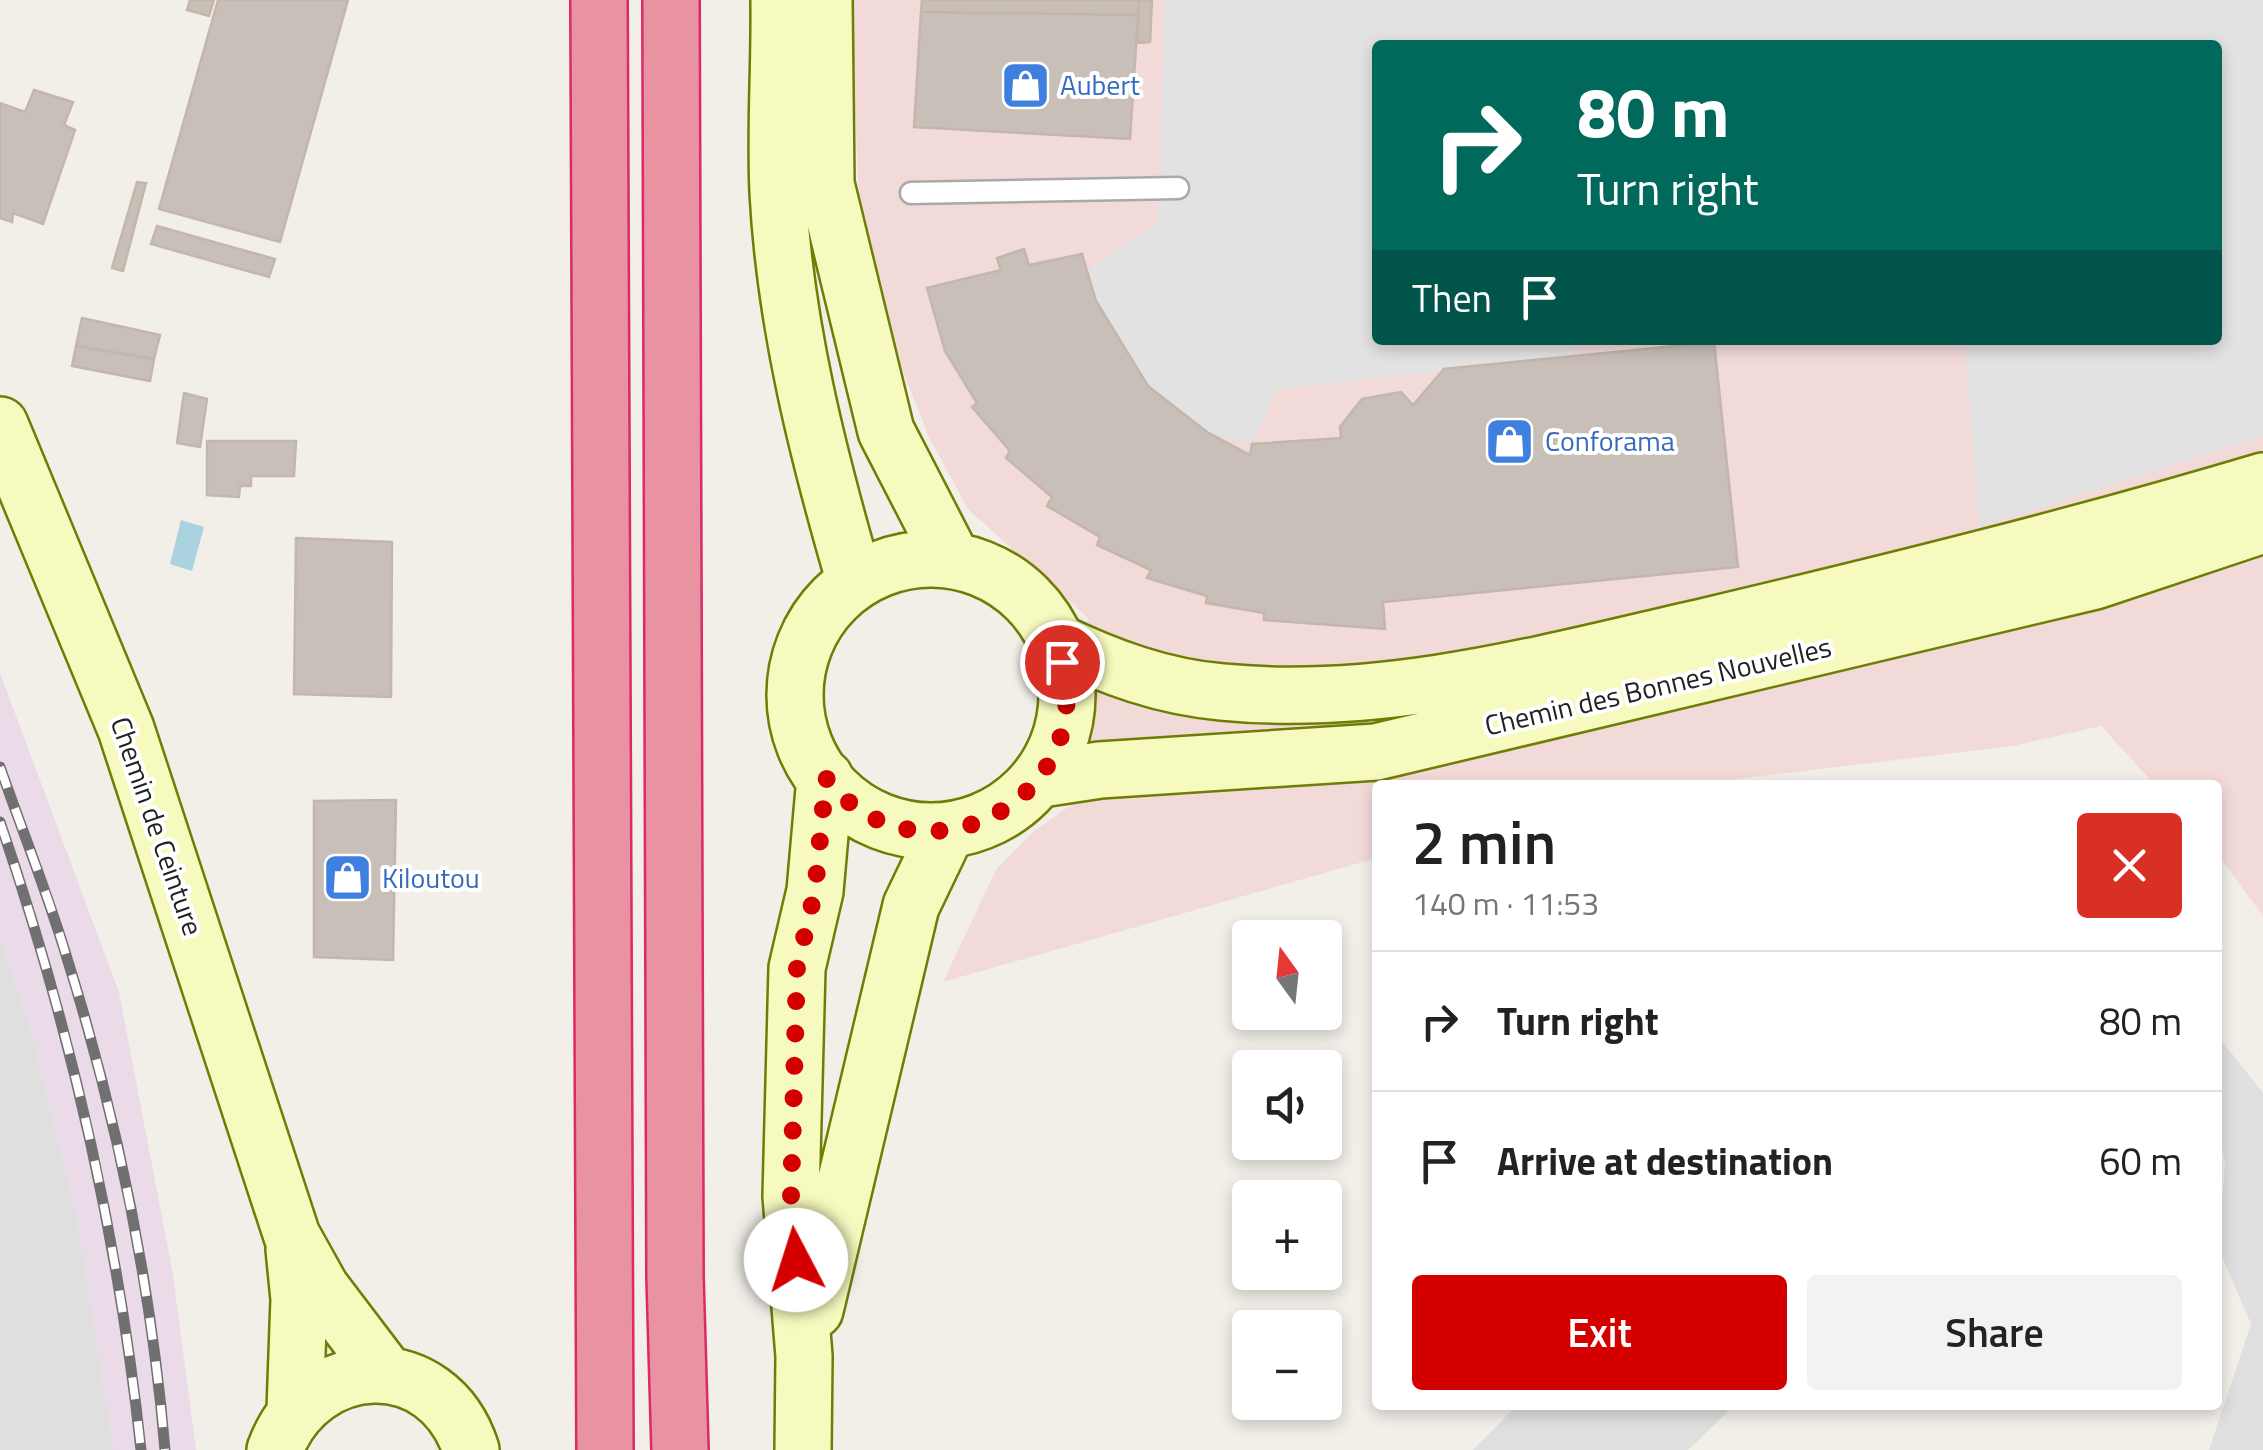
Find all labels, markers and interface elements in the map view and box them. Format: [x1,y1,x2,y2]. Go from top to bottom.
text: 80 m [1577,58,1730,164]
shop icon: Aubert [999,59,1051,111]
place label: Aubert [1060,63,1140,106]
icon: right [1412,80,1542,210]
text: Turn right [1577,154,1759,222]
text: Then [1412,269,1492,327]
icon: arrive [1512,270,1567,325]
shop icon: Conforama [1484,415,1536,467]
place label: Conforama [1545,419,1675,462]
pin [1020,620,1105,705]
street label: Chemin des Bonnes Nouvelles [1480,625,1835,746]
icon: arrive [1035,635,1090,690]
street label: Chemin de Ceinture [100,711,215,941]
text: 2 min [1412,796,1556,887]
button: close [2077,813,2182,918]
shop icon: Kiloutou [321,852,373,904]
place label: Kiloutou [382,856,480,899]
text: 140 m · 11:53 [1412,879,1599,927]
north arrow [1232,920,1342,1030]
map controls [1232,920,1342,1420]
text: Turn right [1497,992,1659,1050]
text: 80 m [2099,992,2182,1050]
icon: right [1412,994,1467,1049]
button: sound [1232,1050,1342,1160]
text: Arrive at destination [1497,1132,1833,1190]
text: 60 m [2099,1132,2182,1190]
icon: arrive [1412,1134,1467,1189]
button: + [1232,1180,1342,1290]
position arrow [744,1208,848,1312]
button: Exit [1412,1275,1787,1390]
button: Share [1807,1275,2182,1390]
button: − [1232,1310,1342,1420]

